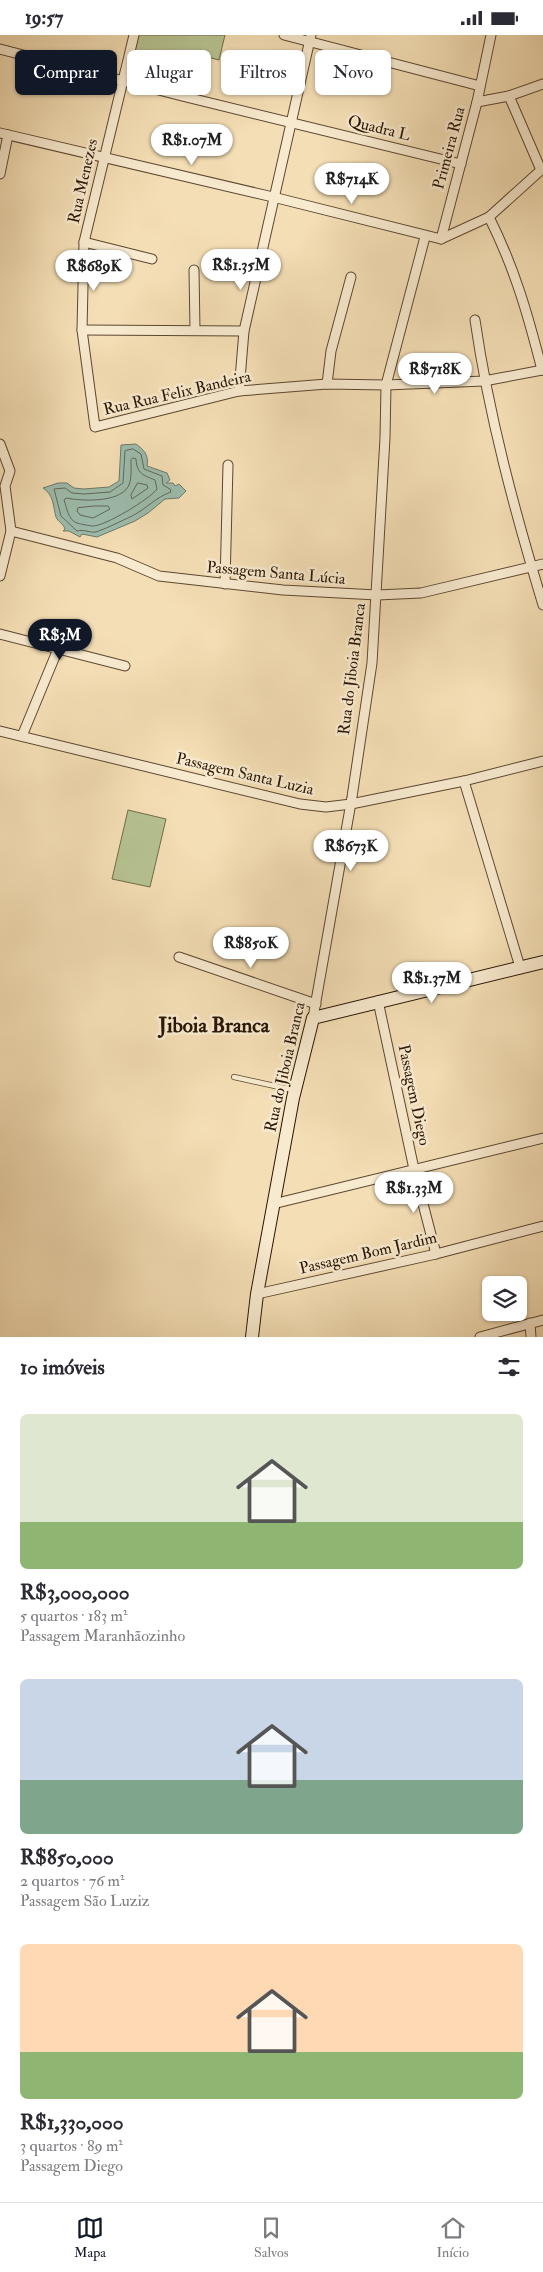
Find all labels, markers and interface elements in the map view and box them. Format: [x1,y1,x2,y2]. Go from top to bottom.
text: 19:57 [25,6,63,30]
chip: Comprar [15,50,117,95]
chip: Alugar [127,50,211,95]
chip: Filtros [221,50,305,95]
chip: Novo [315,50,391,95]
street label: Primeira Rua [428,104,470,192]
street label: Quadra L [346,111,413,146]
pin: R$1.07M [146,123,238,166]
text: R$1.07M [162,130,222,150]
street label: Rua Menezes [64,137,102,225]
pin: R$714K [311,163,393,205]
text: R$714K [325,169,379,189]
pin: R$689K [53,249,135,292]
pin: R$1.35M [195,249,287,291]
text: R$1.35M [212,255,270,275]
text: R$689K [66,256,122,276]
pin: R$718K [394,353,476,395]
text: R$718K [409,359,461,379]
street label: Rua Rua Felix Bandeira [101,366,253,420]
street label: Passagem Santa Lúcia [206,557,347,589]
street label: Rua do Jiboia Branca [334,601,371,736]
pin: R$3M [30,619,90,661]
text: R$3M [39,625,81,645]
street label: Passagem Santa Luzia [174,748,316,800]
pin: R$673K [310,829,392,872]
text: R$673K [324,836,378,856]
pin: R$850K [210,927,292,969]
text: R$850K [224,933,278,953]
pin: R$1.37M [386,961,478,1004]
text: R$1.37M [403,968,461,988]
street label: Rua do Jiboia Branca [260,1000,311,1134]
district label: Jiboia Branca [158,1012,271,1039]
street label: Passagem Diego [394,1043,435,1148]
pin: R$1.33M [368,1171,460,1214]
text: R$1.33M [385,1178,443,1198]
street label: Passagem Bom Jardim [297,1227,440,1280]
map controls [482,1276,527,1321]
button: layers [482,1276,527,1321]
icon: filters [495,1353,523,1381]
text: 10 imóveis [20,1354,105,1381]
icon: home [227,1446,317,1536]
text: R$3,000,000 [20,1579,130,1606]
text: 5 quartos · 183 m² [20,1606,127,1626]
text: Passagem Maranhãozinho [20,1626,185,1646]
icon: home [227,1711,317,1801]
text: R$850,000 [20,1844,114,1871]
text: 2 quartos · 76 m² [20,1871,125,1891]
text: Passagem São Luziz [20,1891,150,1911]
icon: home [227,1976,317,2066]
text: R$1,330,000 [20,2109,124,2136]
text: 3 quartos · 89 m² [20,2136,123,2156]
text: Passagem Diego [20,2156,123,2176]
tab: Mapa [74,2214,106,2261]
tab: Salvos [254,2214,289,2261]
tab: Início [436,2214,469,2261]

